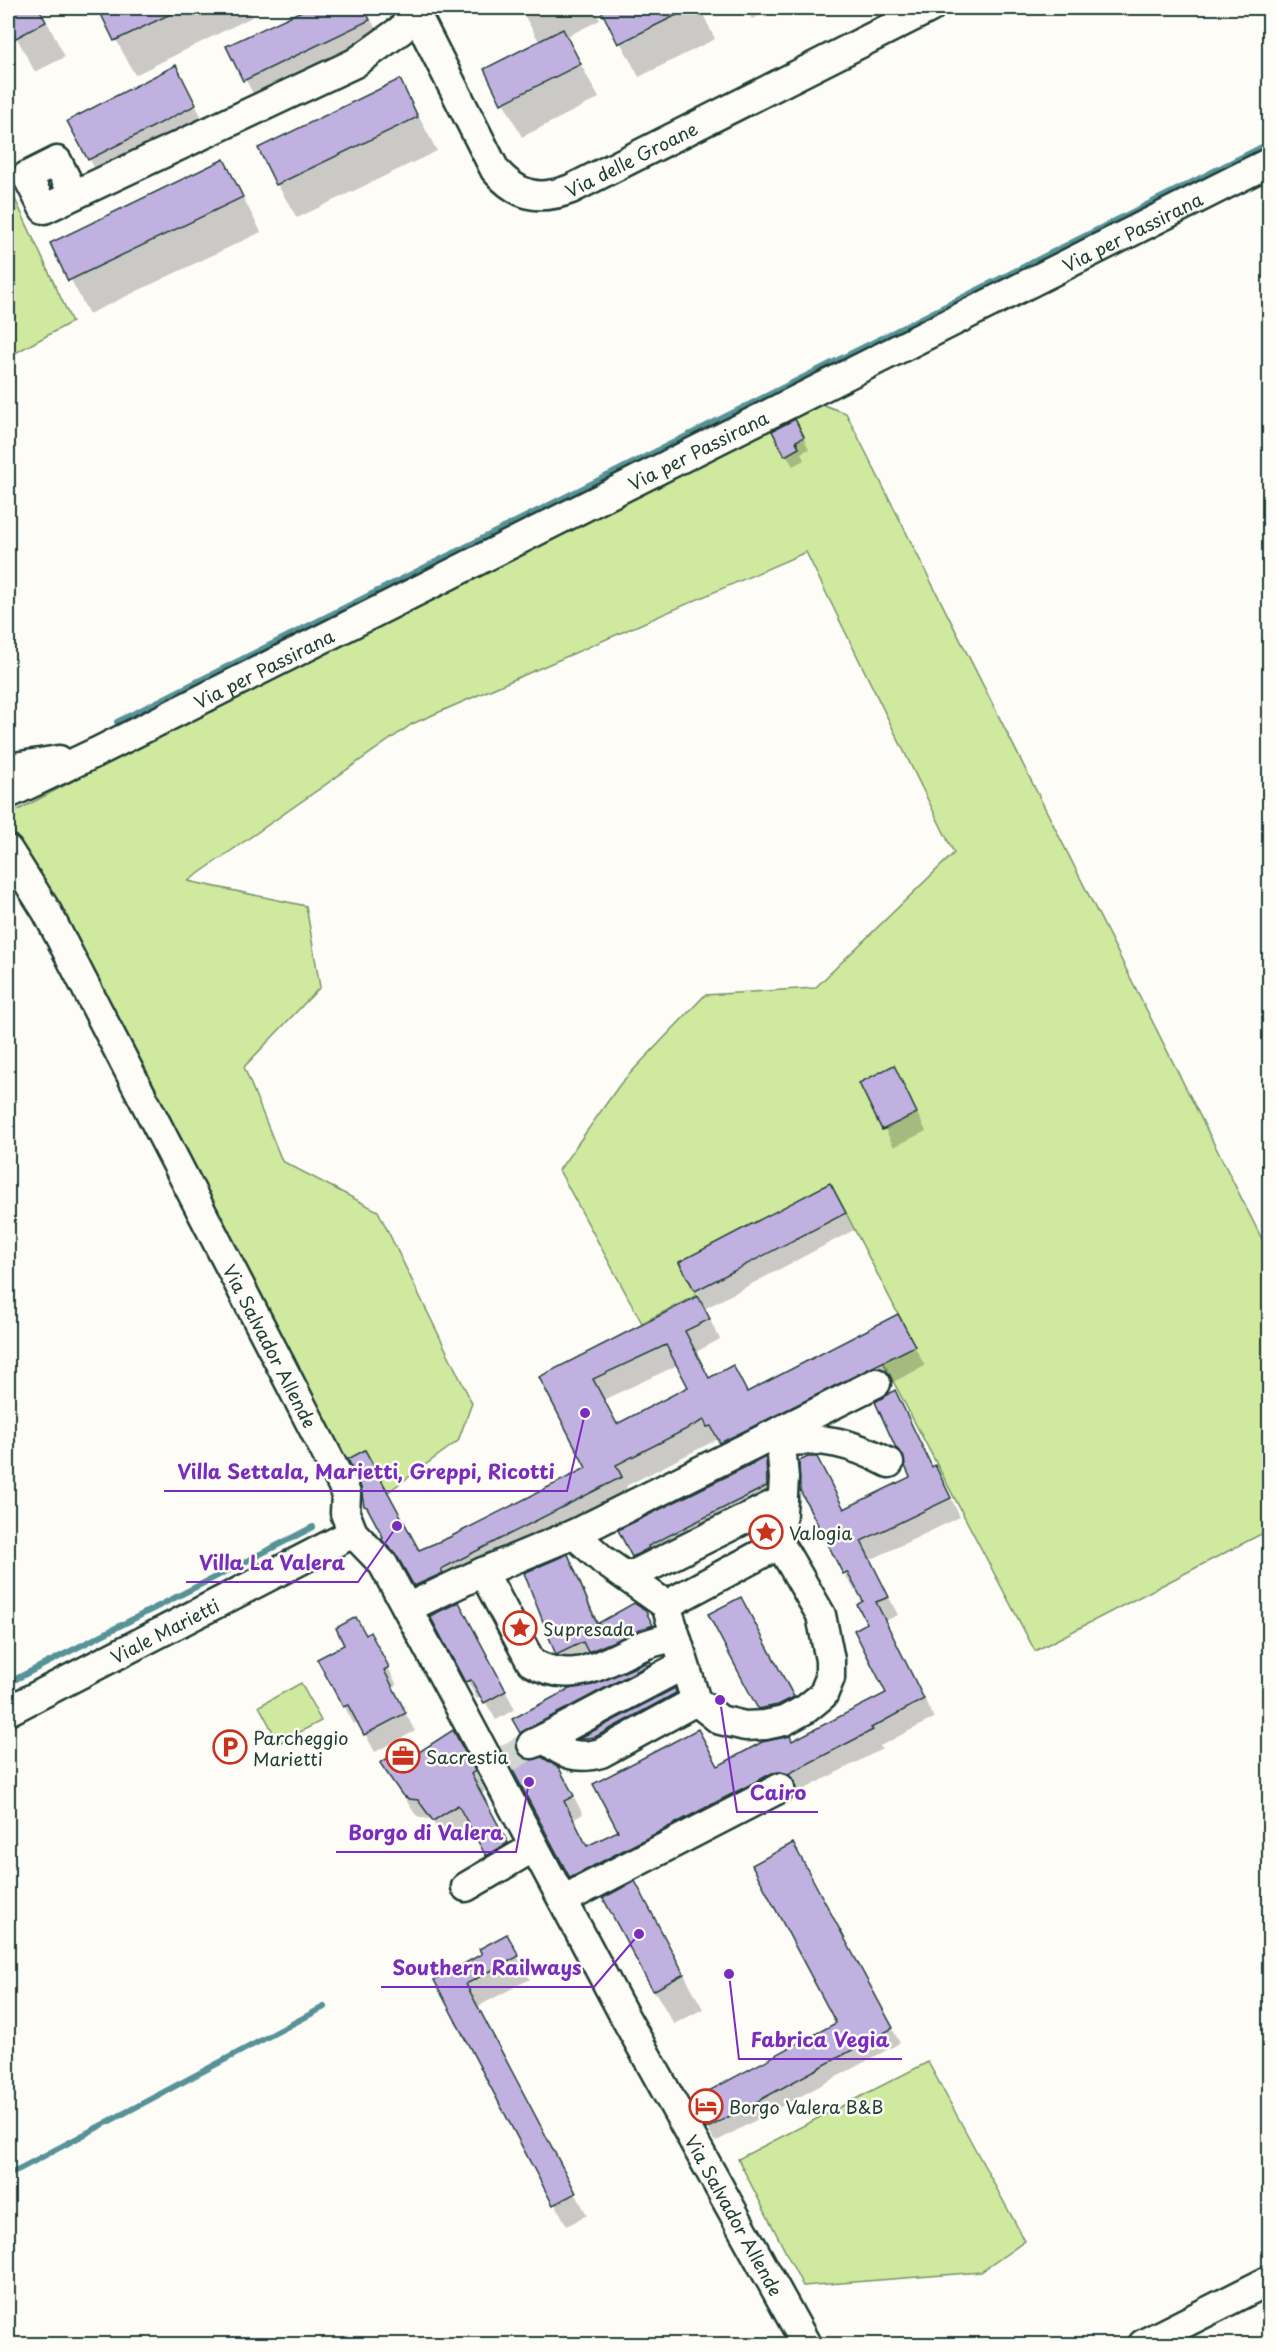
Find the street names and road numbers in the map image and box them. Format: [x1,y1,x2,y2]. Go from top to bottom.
street label: Via delle Groane [560,114,702,203]
street label: Via per Passirana [1057,184,1207,278]
street label: Via per Passirana [623,403,773,496]
street label: Via per Passirana [189,621,339,715]
street label: Via Salvador Allende [217,1259,324,1432]
street label: Viale Marietti [105,1591,223,1670]
street label: Via Salvador Allende [679,2129,790,2300]

